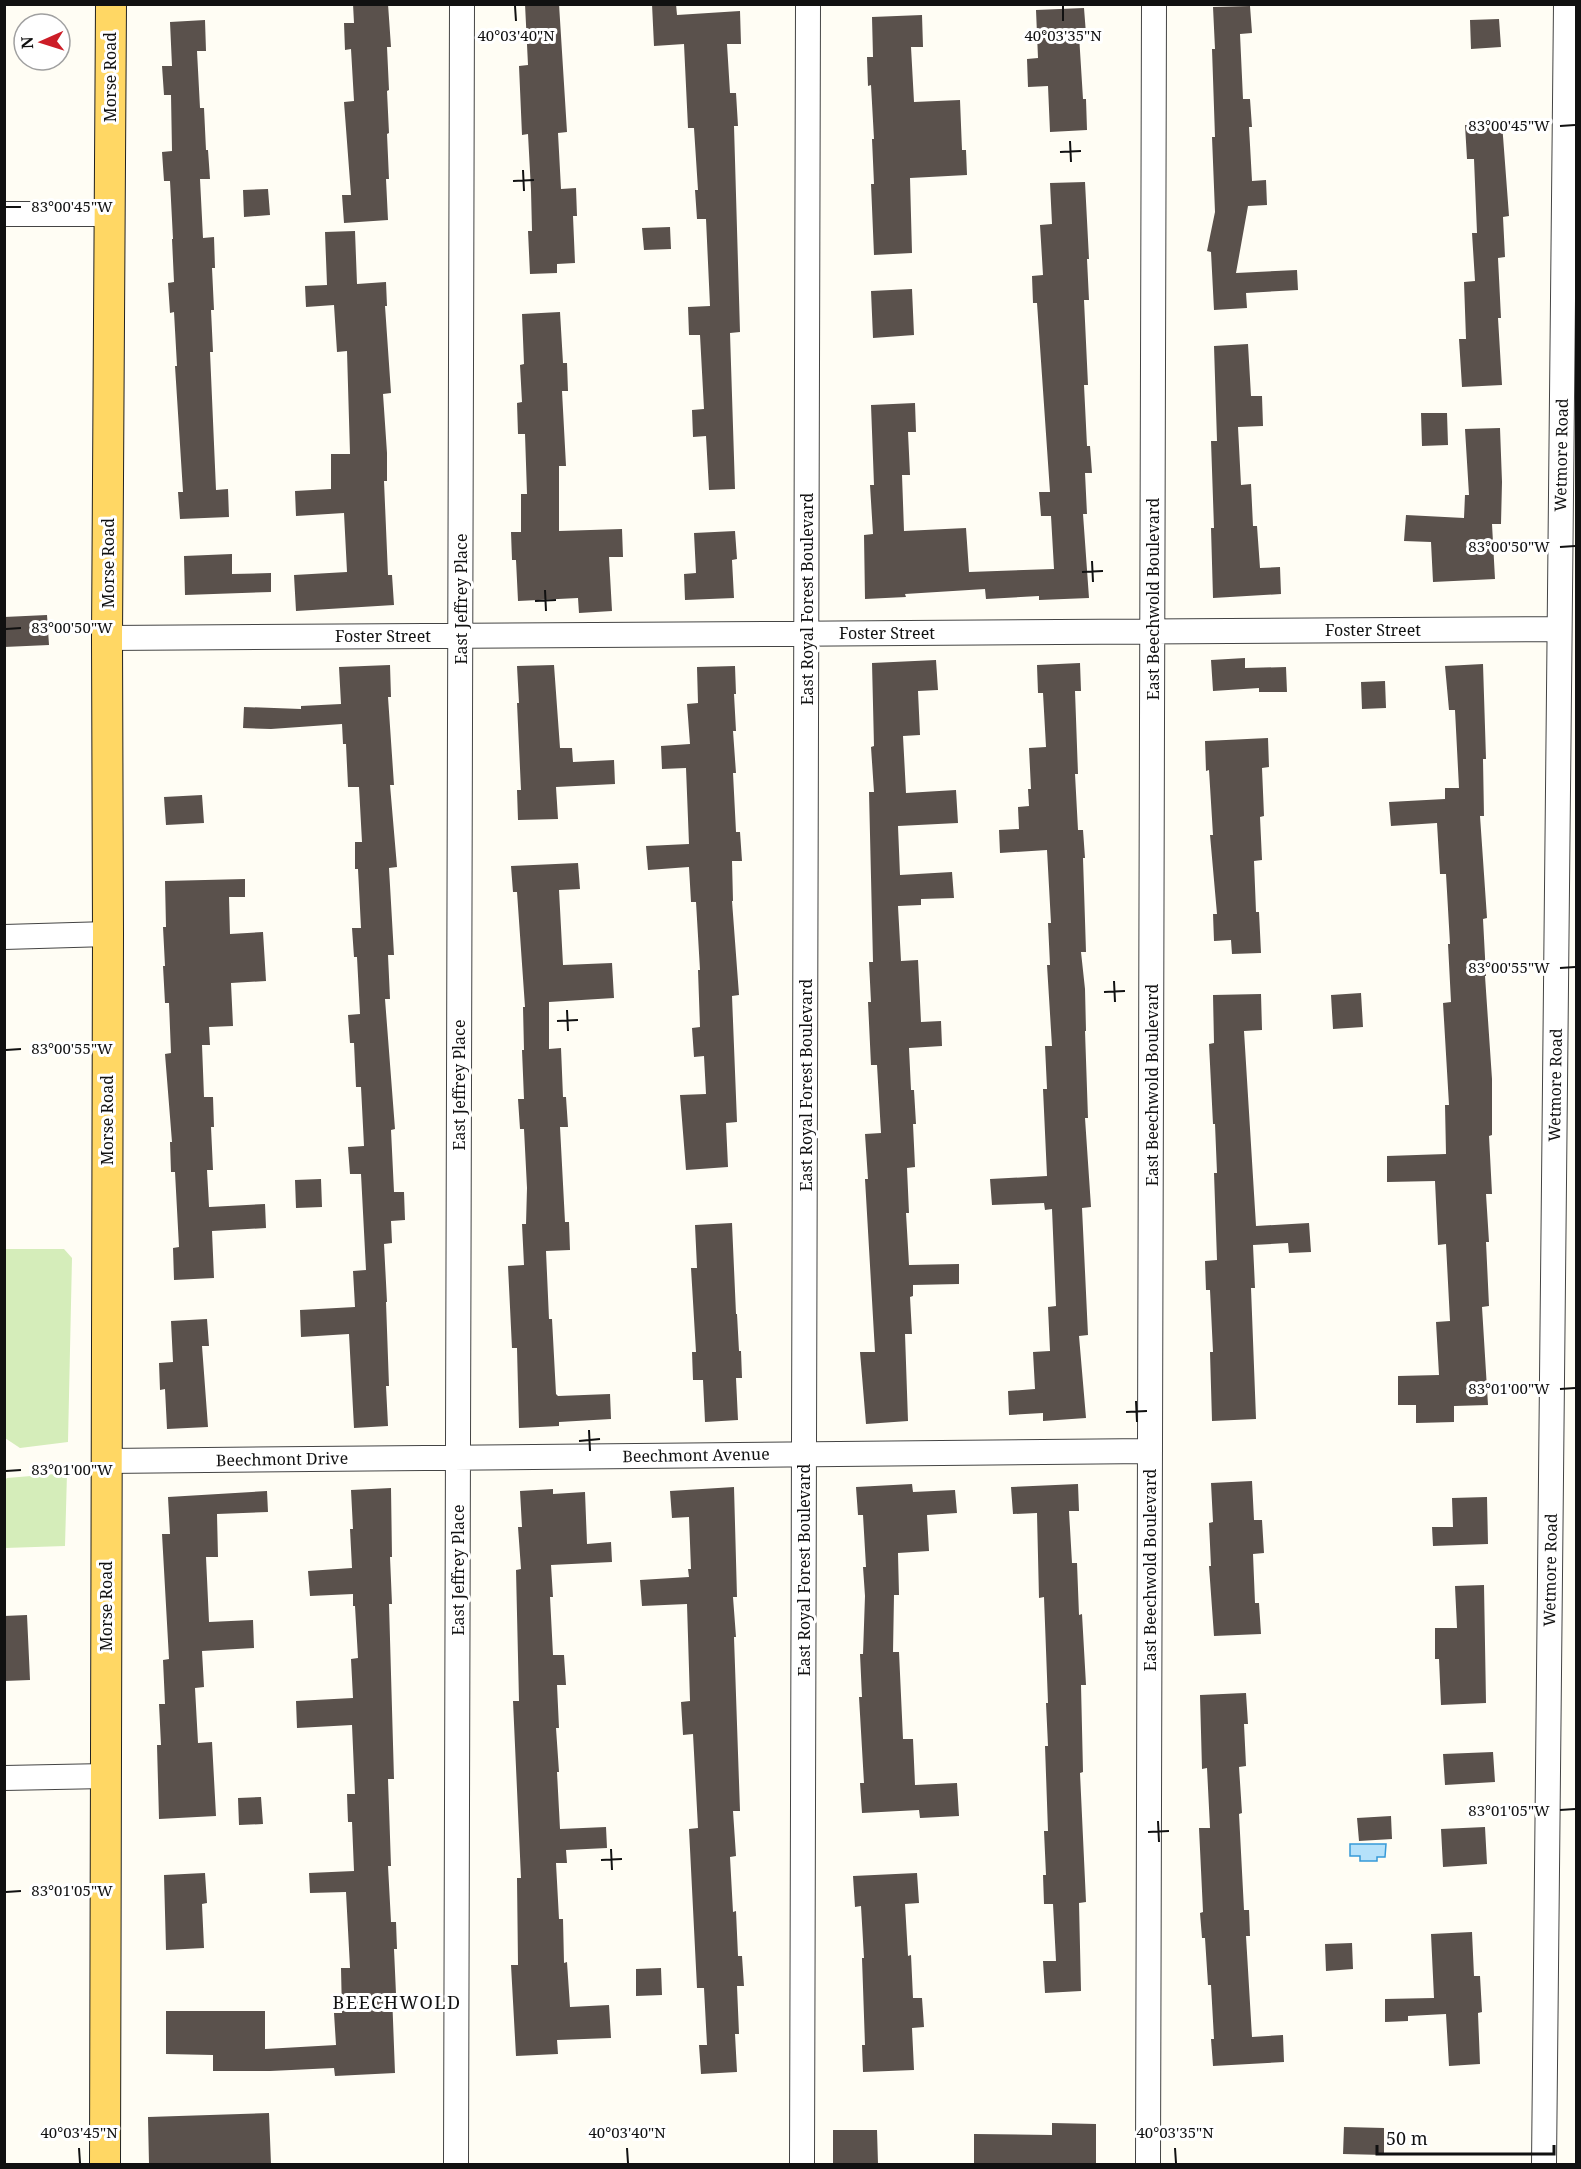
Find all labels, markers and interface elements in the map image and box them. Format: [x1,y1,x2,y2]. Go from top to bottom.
north arrow [12,12,72,72]
text: 40°03'40"N [477,25,555,45]
text: 40°03'35"N [1024,25,1102,45]
street label: Morse Road [99,32,121,122]
text: N [16,36,38,50]
text: 83°00'45"W [1468,115,1550,135]
text: 83°00'45"W [31,196,113,216]
street label: Wetmore Road [1549,398,1573,512]
street label: East Royal Forest Boulevard [796,492,818,705]
street label: East Beechwold Boulevard [1142,498,1164,700]
street label: Morse Road [97,518,119,608]
street label: East Jeffrey Place [450,534,472,664]
text: 83°00'50"W [1468,536,1550,556]
text: 83°00'50"W [31,617,113,637]
street label: Foster Street [1325,619,1421,641]
street label: Foster Street [839,622,935,644]
street label: Foster Street [335,625,431,647]
text: 83°00'55"W [1468,957,1550,977]
street label: East Royal Forest Boulevard [795,978,817,1191]
street label: East Beechwold Boulevard [1141,984,1163,1186]
street label: East Jeffrey Place [448,1020,470,1150]
street label: Wetmore Road [1543,1028,1567,1142]
text: 83°00'55"W [31,1038,113,1058]
street label: Morse Road [96,1075,118,1165]
text: 83°01'00"W [1468,1378,1550,1398]
street label: Beechmont Avenue [622,1443,770,1467]
street label: Beechmont Drive [216,1447,348,1471]
text: 83°01'00"W [31,1459,113,1479]
street label: East Royal Forest Boulevard [793,1463,815,1676]
street label: East Beechwold Boulevard [1139,1469,1161,1671]
street label: East Jeffrey Place [447,1505,469,1635]
street label: Wetmore Road [1538,1513,1562,1627]
street label: Morse Road [95,1561,117,1651]
text: 83°01'05"W [1468,1800,1550,1820]
text: 83°01'05"W [31,1880,113,1900]
district label: BEECHWOLD [332,1990,462,2014]
scale bar [1377,2118,1554,2156]
text: 40°03'45"N [40,2122,118,2142]
text: 40°03'40"N [588,2122,666,2142]
text: 40°03'35"N [1136,2122,1214,2142]
text: 50 m [1386,2126,1428,2150]

